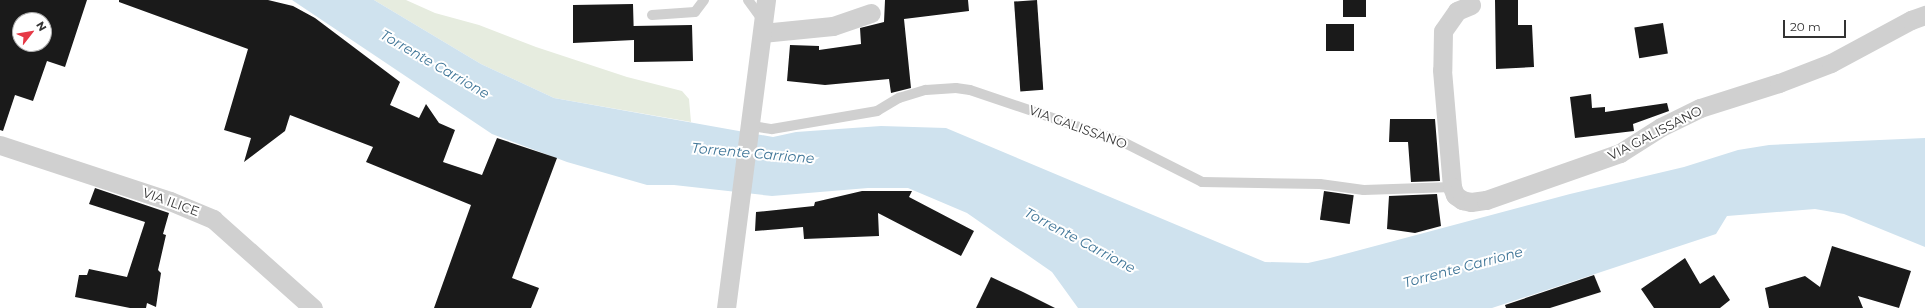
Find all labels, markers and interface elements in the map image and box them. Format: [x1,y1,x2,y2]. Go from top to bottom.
north arrow [12,12,52,52]
scale bar [1785,12,1848,38]
text: N [33,19,50,34]
text: 20 m [1790,19,1821,34]
water label: Torrente Carrione [377,26,493,102]
street label: VIA GALISSANO [1027,102,1129,152]
street label: VIA GALISSANO [1605,103,1705,163]
water label: Torrente Carrione [691,139,815,167]
street label: VIA ILICE [141,185,201,219]
water label: Torrente Carrione [1022,204,1138,276]
water label: Torrente Carrione [1401,243,1525,291]

